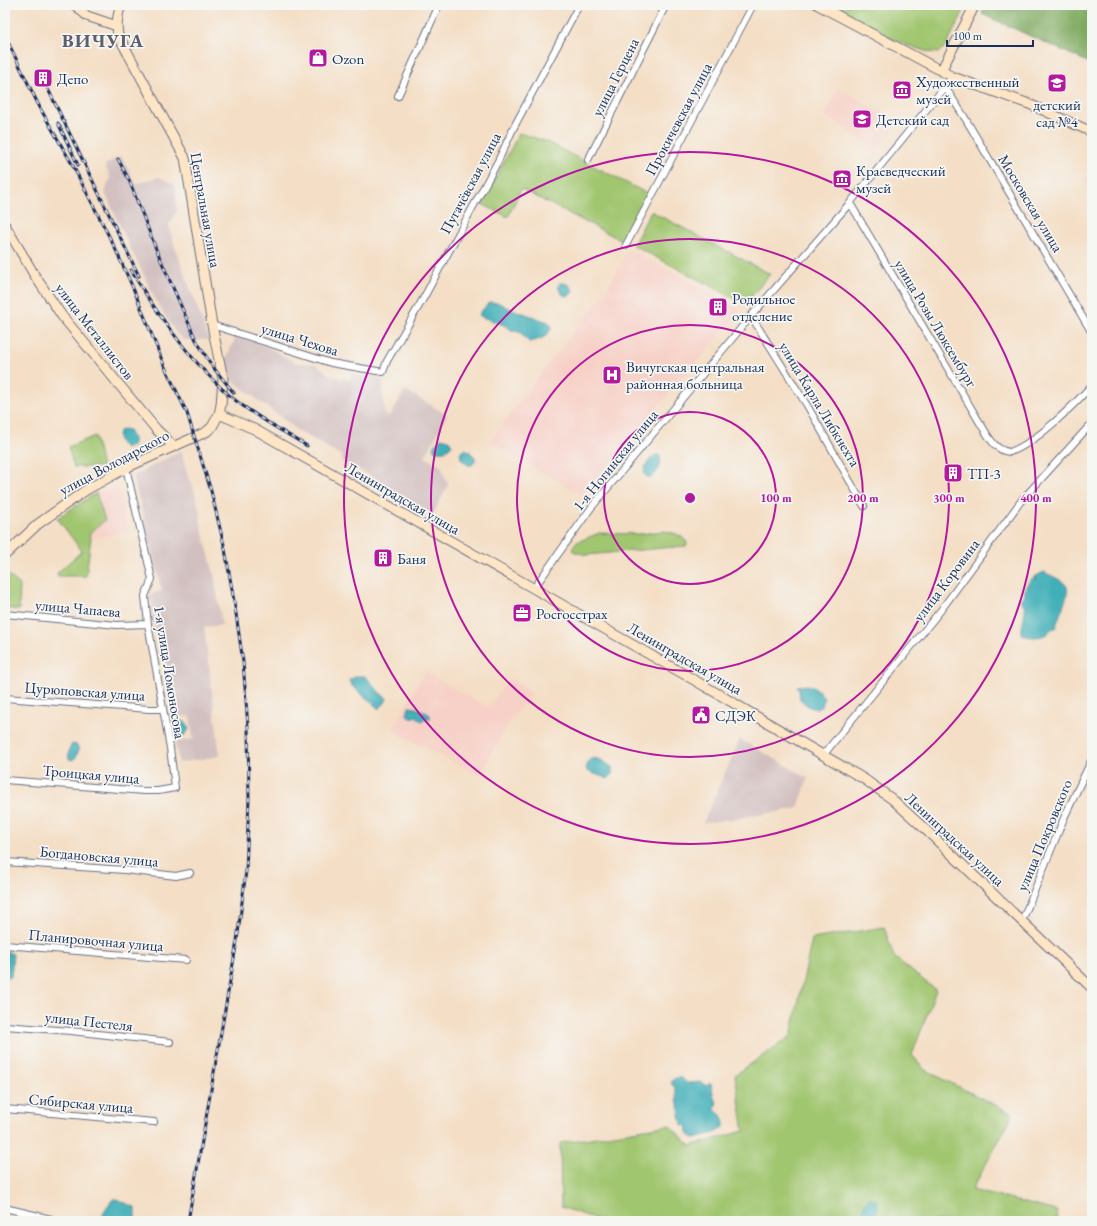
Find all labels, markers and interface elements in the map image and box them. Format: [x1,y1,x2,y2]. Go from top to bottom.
scale bar [947,22,1033,48]
district label: ВИЧУГА [62,28,144,53]
text: 100 m [953,28,983,44]
street label: улица Герцена [587,35,643,119]
shop icon: Ozon [307,47,329,69]
place label: Ozon [332,49,365,68]
street label: Прокичевская улица [640,59,716,179]
building icon: Депо [32,67,54,89]
place label: Депо [57,69,88,88]
place label: Художественный музей [915,72,1020,108]
school or university icon: детский сад №4 [1046,72,1068,94]
museum icon: Художественный музей [891,79,913,101]
place label: детский сад №4 [1033,95,1081,131]
school or university icon: Детский сад [851,108,873,130]
place label: Детский сад [876,110,949,129]
street label: Пугачёвская улица [435,129,505,237]
street label: Центральная улица [187,151,225,269]
street label: Московская улица [994,151,1068,255]
place label: Краеведческий музей [856,161,946,197]
museum icon: Краеведческий музей [831,168,853,190]
street label: улица Розы Люксембург [890,256,982,391]
street label: улица Металлистов [51,279,139,383]
place label: Родильное отделение [732,289,796,325]
building icon: Родильное отделение [707,296,729,318]
street label: улица Чехова [259,318,341,360]
street label: улица Карла Либкнехта [775,338,865,470]
place label: Вичугская центральная районная больница [626,357,765,393]
hospital icon: Вичугская центральная районная больница [601,364,623,386]
street label: 1-я Ногинская улица [568,405,662,515]
street label: улица Володарского [56,425,172,499]
street label: Ленинградская улица [342,457,464,539]
building icon: ТП-3 [942,462,964,484]
place label: ТП-3 [967,464,1001,483]
text: 100 m [760,490,792,506]
text: 200 m [847,490,879,506]
text: 300 m [933,490,965,506]
text: 400 m [1020,490,1052,506]
centre of rings [683,491,697,505]
street label: улица Коровина [909,535,983,625]
building icon: Баня [372,547,394,569]
place label: Баня [397,549,427,568]
street label: улица Чапаева [34,595,122,621]
office icon: Росгосстрах [511,602,533,624]
street label: 1-я улица Ломоносова [150,604,190,740]
place label: Росгосстрах [536,604,608,623]
street label: Ленинградская улица [624,617,746,699]
street label: Цурюповская улица [24,677,146,705]
public building icon: СДЭК [690,704,712,726]
place label: СДЭК [715,706,756,725]
street label: Троицкая улица [42,760,140,788]
street label: улица Покровского [1012,776,1076,894]
street label: Ленинградская улица [901,788,1009,890]
street label: Богдановская улица [39,841,159,871]
street label: Планировочная улица [28,925,164,955]
street label: улица Пестеля [44,1007,134,1035]
street label: Сибирская улица [28,1089,134,1117]

